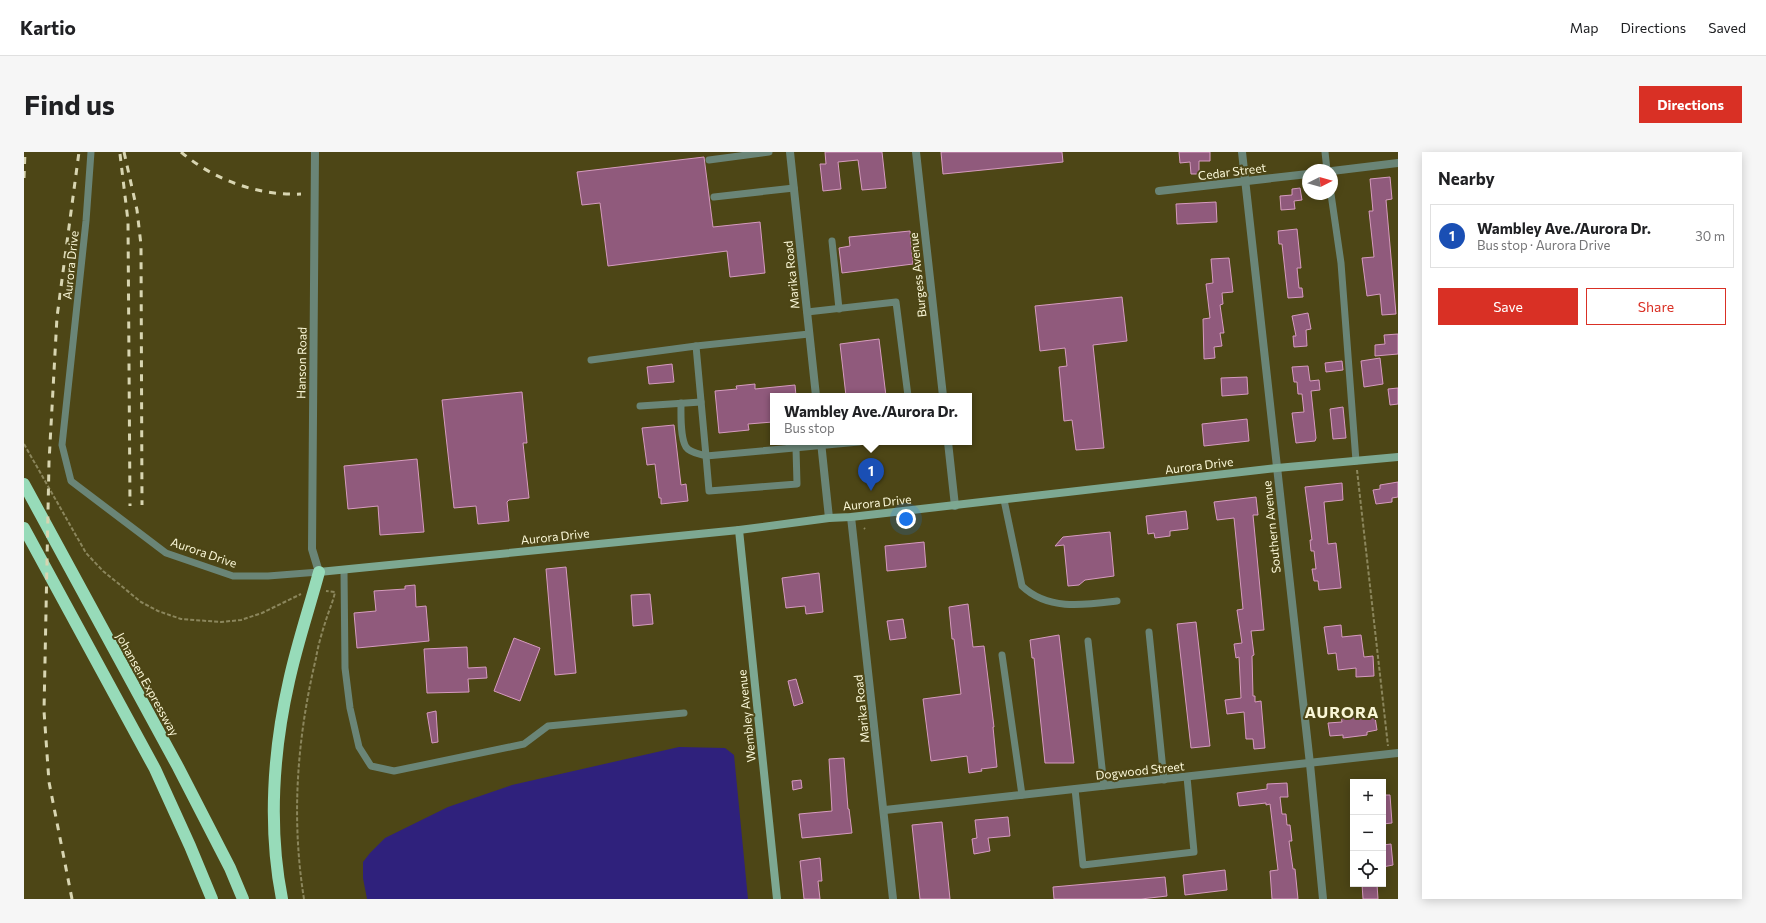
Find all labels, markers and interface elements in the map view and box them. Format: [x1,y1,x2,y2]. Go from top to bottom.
text: Kartio [20,16,76,39]
text: Map [1570,19,1599,36]
text: Directions [1621,19,1686,36]
text: Saved [1708,19,1746,36]
button: Directions [1639,86,1742,123]
text: Find us [24,87,115,121]
street label: Cedar Street [1197,160,1267,182]
north arrow [1302,164,1338,200]
text: Nearby [1438,168,1495,189]
text: Wambley Ave./Aurora Dr. [1477,219,1651,237]
text: 1 [1449,228,1455,244]
text: 30 m [1695,228,1725,244]
street label: Aurora Drive [59,230,81,300]
street label: Burgess Avenue [906,232,928,318]
text: Bus stop · Aurora Drive [1477,237,1610,253]
street label: Marika Road [780,240,802,310]
button: Save [1438,288,1578,325]
button: Share [1586,288,1726,325]
street label: Hanson Road [293,327,309,399]
popup [770,393,972,445]
text: Wambley Ave./Aurora Dr. [784,402,958,420]
text: Bus stop [784,420,835,436]
street label: Aurora Drive [1164,454,1234,476]
pin: 1 [858,458,884,491]
street label: Southern Avenue [1259,480,1283,574]
street label: Aurora Drive [842,491,912,513]
your location [896,509,916,529]
street label: Aurora Drive [520,525,590,547]
street label: Aurora Drive [169,534,239,570]
street label: Johansen Expressway [113,630,182,739]
street label: Wembley Avenue [734,669,758,763]
street label: Marika Road [850,674,872,744]
district label: AURORA [1305,702,1379,721]
street label: Dogwood Street [1095,758,1185,782]
map controls [1350,779,1386,887]
button: + [1350,779,1386,815]
button: − [1350,815,1386,851]
button: locate [1350,851,1386,887]

